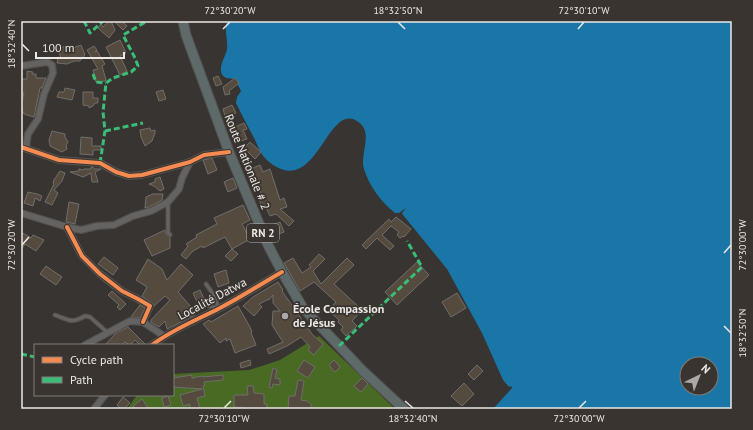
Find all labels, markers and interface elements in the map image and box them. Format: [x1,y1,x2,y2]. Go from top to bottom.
text: 72°30'20"W [204,4,256,17]
text: 18°32'50"N [373,4,423,17]
text: 72°30'10"W [558,4,610,17]
text: 18°32'40"N [5,19,18,69]
scale bar [36,34,124,60]
text: 100 m [42,40,75,55]
street label: Route Nationale # 2 [221,112,274,212]
text: 72°30'20"W [5,219,18,271]
text: 72°30'00"W [736,219,749,271]
road number: RN 2 [247,224,279,242]
street label: Localité Datwa [175,274,249,323]
place label: École Compassion de Jésus [293,301,384,330]
text: 18°32'50"N [736,308,749,358]
marker: École Compassion de Jésus [280,311,290,321]
legend [34,344,174,396]
text: Cycle path [70,352,123,367]
north arrow [679,356,719,396]
text: N [698,361,713,376]
text: Path [70,372,93,387]
text: 72°30'10"W [198,412,250,425]
text: 18°32'40"N [388,412,438,425]
text: 72°30'00"W [553,412,605,425]

